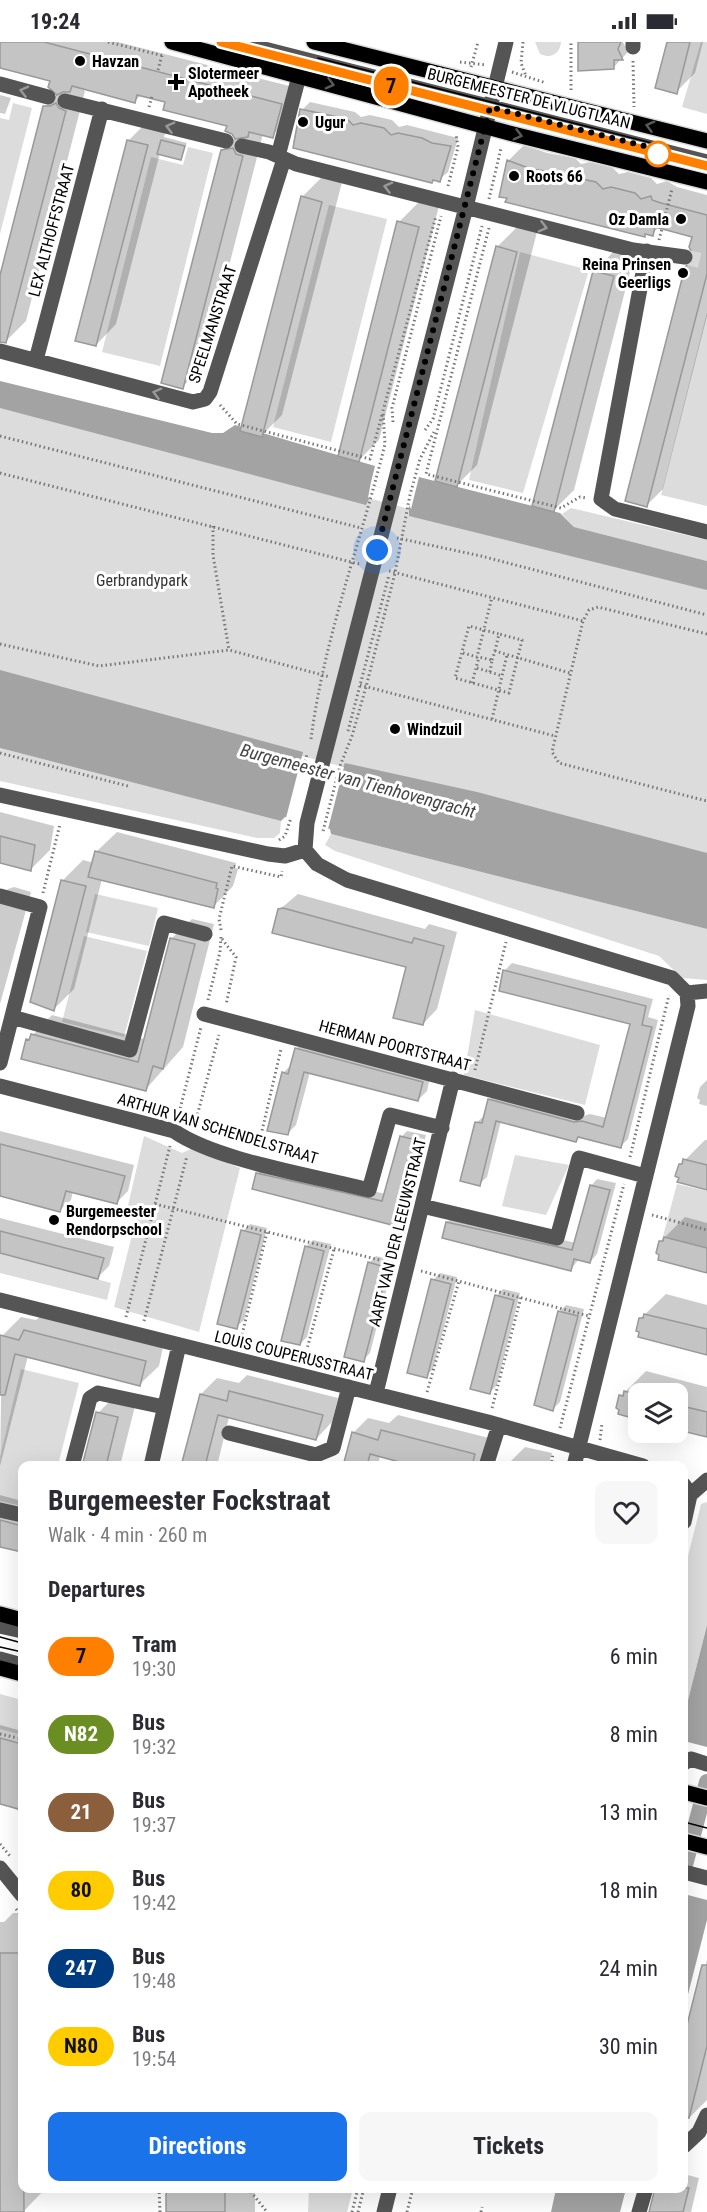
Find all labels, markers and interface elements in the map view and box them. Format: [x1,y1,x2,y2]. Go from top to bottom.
text: 19:24 [30,9,81,34]
place label: Havzan [92,52,139,71]
marker: Havzan [73,54,87,68]
place label: Slotermeer Apotheek [188,64,259,101]
street label: BURGEMEESTER DE VLUGTLAAN [426,64,632,133]
line badge: 7 [372,66,410,105]
text: 7 [386,74,396,98]
marker: Slotermeer Apotheek [169,75,183,89]
one-way arrow [324,77,335,89]
one-way arrow [19,85,29,98]
place label: Ugur [315,113,345,132]
marker: Ugur [296,115,310,129]
one-way arrow [165,121,175,134]
one-way arrow [646,121,656,134]
one-way arrow [513,128,523,141]
unlabelled marker [645,141,671,167]
street label: LEX ALTHOFFSTRAAT [25,162,78,299]
place label: Roots 66 [526,167,583,186]
marker: Roots 66 [507,169,521,183]
one-way arrow [383,181,393,194]
place label: Oz Damla [608,210,669,229]
marker: Oz Damla [674,212,688,226]
one-way arrow [537,219,547,232]
place label: Reina Prinsen Geerligs [582,255,671,292]
street label: SPEELMANSTRAAT [184,263,241,386]
marker: Reina Prinsen Geerligs [676,266,690,280]
one-way arrow [152,387,162,400]
your location [362,535,392,565]
park label: Gerbrandypark [96,571,189,590]
place label: Windzuil [407,720,462,739]
marker: Windzuil [388,722,402,736]
water label: Burgemeester van Tienhovengracht [238,739,479,822]
street label: HERMAN POORTSTRAAT [317,1016,473,1075]
street label: ARTHUR VAN SCHENDELSTRAAT [115,1089,320,1168]
street label: AART VAN DER LEEUWSTRAAT [365,1136,430,1329]
place label: Burgemeester Rendorpschool [66,1202,162,1239]
marker: Burgemeester Rendorpschool [47,1213,61,1227]
street label: LOUIS COUPERUSSTRAAT [213,1327,375,1384]
map controls [628,1383,688,1443]
button: layers [628,1383,688,1443]
button: heart [595,1481,658,1544]
text: Burgemeester Fockstraat [48,1484,330,1517]
text: Walk · 4 min · 260 m [48,1523,207,1547]
text: Departures [48,1577,145,1602]
text: Tram [132,1632,177,1657]
text: 7 [76,1644,86,1668]
text: 6 min [610,1644,658,1669]
text: 19:30 [132,1657,176,1681]
text: Bus [132,1710,165,1735]
text: N82 [64,1722,98,1746]
text: 8 min [610,1722,658,1747]
text: 19:32 [132,1735,176,1759]
text: Bus [132,1788,165,1813]
text: 21 [70,1800,92,1824]
text: 13 min [599,1800,658,1825]
text: 19:37 [132,1813,176,1837]
text: Bus [132,1866,165,1891]
text: 80 [70,1878,92,1902]
text: 18 min [599,1878,658,1903]
text: 19:42 [132,1891,176,1915]
text: Bus [132,1944,165,1969]
text: 247 [65,1956,97,1980]
text: 24 min [599,1956,658,1981]
text: 19:48 [132,1969,176,1993]
text: Bus [132,2022,165,2047]
text: N80 [64,2034,98,2058]
text: 30 min [599,2034,658,2059]
text: 19:54 [132,2047,176,2071]
button: Directions [48,2112,347,2181]
button: Tickets [359,2112,658,2181]

